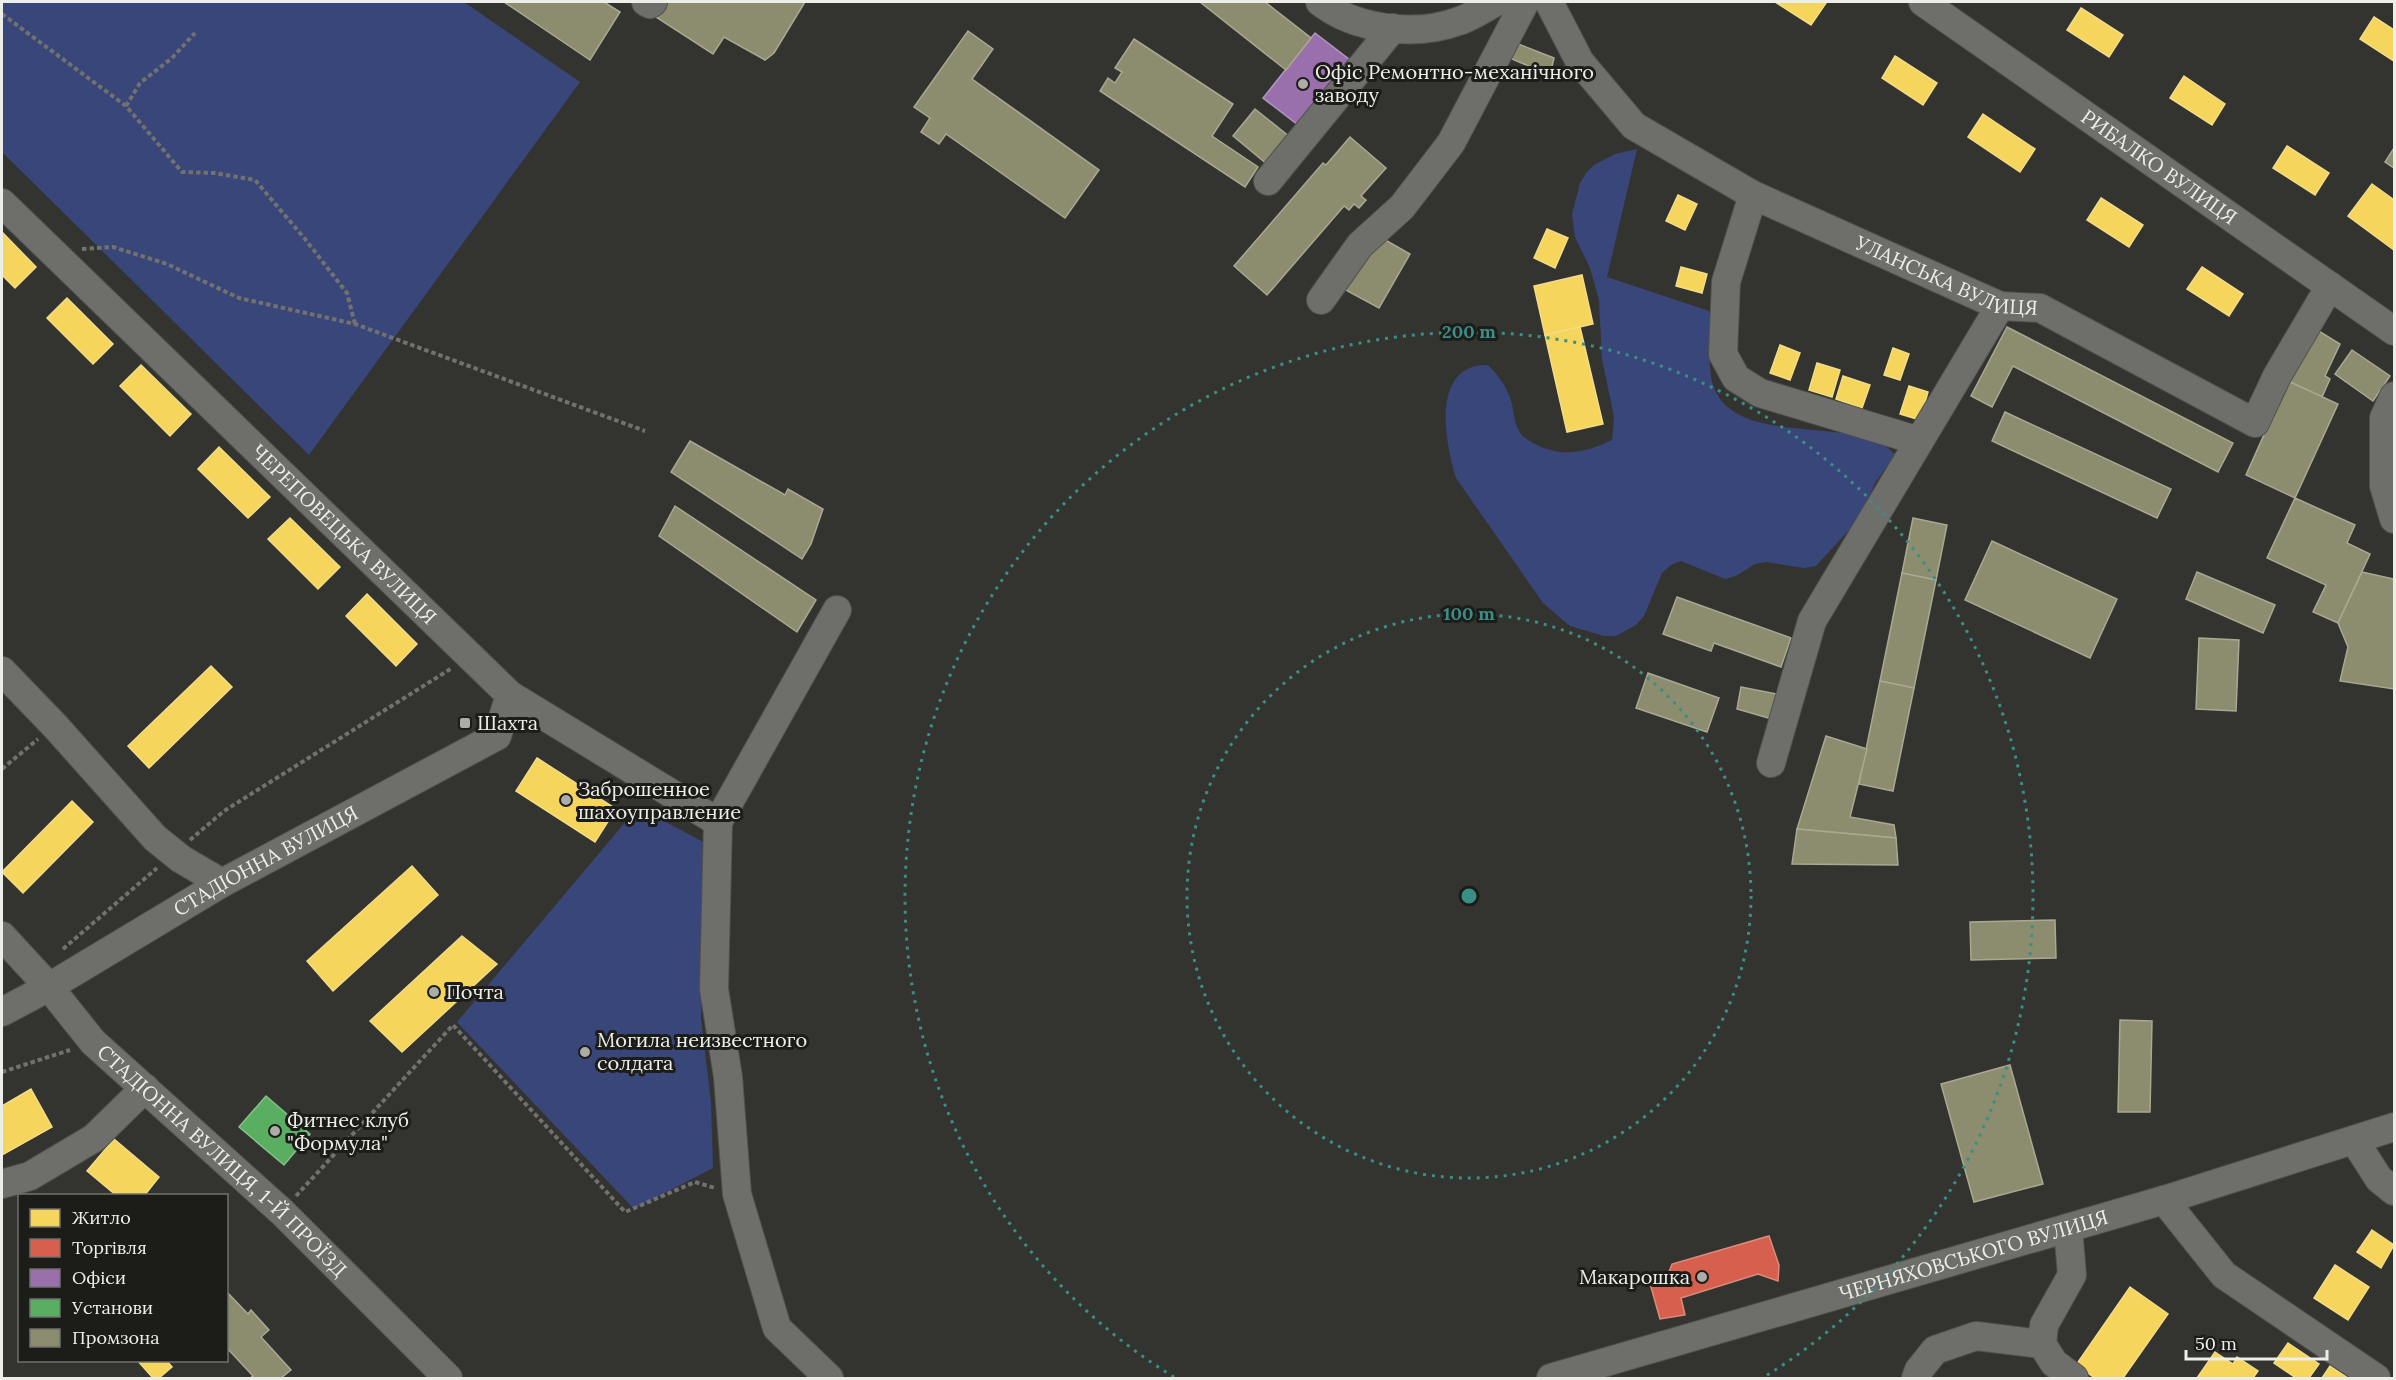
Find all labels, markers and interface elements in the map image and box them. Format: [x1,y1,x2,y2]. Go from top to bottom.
place label: Офіс Ремонтно-механічного заводу [1315,59,1594,107]
marker: Офіс Ремонтно-механічного заводу [1296,77,1310,91]
street label: РИБАЛКО ВУЛИЦЯ [2077,104,2242,230]
street label: УЛАНСЬКА ВУЛИЦЯ [1851,229,2038,320]
text: 200 m [1442,320,1496,343]
street label: ЧЕРЕПОВЕЦЬКА ВУЛИЦЯ [246,438,442,629]
text: 100 m [1443,602,1495,625]
place label: Шахта [477,710,538,735]
marker: Шахта [458,716,472,730]
place label: Заброшенное шахоуправление [578,776,741,824]
marker: Заброшенное шахоуправление [559,793,573,807]
street label: СТАДІОННА ВУЛИЦЯ [169,800,362,921]
centre of rings [1459,886,1479,906]
place label: Почта [446,979,504,1004]
marker: Почта [427,985,441,999]
place label: Могила неизвестного солдата [597,1027,807,1075]
street label: СТАДІОННА ВУЛИЦЯ, 1-Й ПРОЇЗД [92,1039,352,1282]
marker: Могила неизвестного солдата [578,1045,592,1059]
place label: Фитнес клуб "Формула" [287,1107,409,1155]
marker: Фитнес клуб "Формула" [268,1124,282,1138]
legend [18,1194,228,1362]
street label: ЧЕРНЯХОВСЬКОГО ВУЛИЦЯ [1836,1204,2111,1306]
text: Житло [72,1206,131,1229]
text: Торгівля [72,1236,147,1259]
place label: Макарошка [1579,1264,1690,1289]
text: Офіси [72,1266,126,1289]
marker: Макарошка [1695,1270,1709,1284]
text: Установи [71,1296,153,1319]
scale bar [2186,1323,2327,1361]
text: Промзона [72,1326,160,1349]
text: 50 m [2195,1332,2237,1355]

